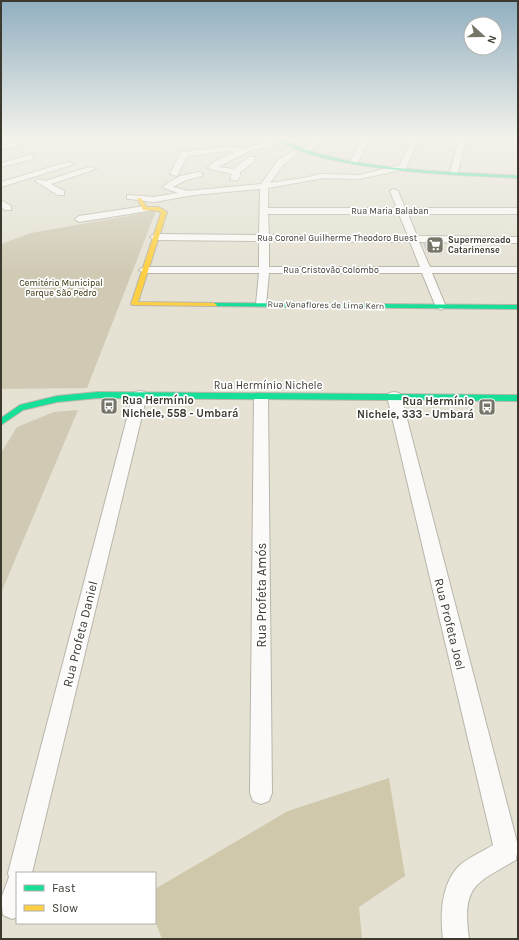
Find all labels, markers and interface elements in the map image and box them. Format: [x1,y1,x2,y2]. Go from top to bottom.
north arrow [463,16,503,56]
text: N [484,33,499,45]
street label: Rua Maria Balaban [351,206,429,216]
street label: Rua Coronel Guilherme Theodoro Buest [257,233,418,243]
supermarket icon: Supermercado Catarinense [425,235,445,255]
place label: Supermercado Catarinense [448,235,511,255]
street label: Rua Cristovão Colombo [283,265,379,275]
park label: Cemitério Municipal Parque São Pedro [19,278,103,299]
street label: Rua Vanaflores de Lima Kern [268,299,384,311]
street label: Rua Hermínio Nichele [214,379,323,392]
place label: Rua Hermínio Nichele, 558 - Umbará [122,394,238,420]
place label: Rua Hermínio Nichele, 333 - Umbará [357,395,474,421]
bus stop icon: Rua Hermínio Nichele, 558 - Umbará [99,396,119,416]
bus stop icon: Rua Hermínio Nichele, 333 - Umbará [477,397,497,417]
street label: Rua Profeta Amós [254,542,269,647]
street label: Rua Profeta Joel [431,577,469,671]
street label: Rua Profeta Daniel [60,579,100,689]
legend [16,872,156,924]
text: Fast [52,881,76,895]
text: Slow [52,901,78,915]

